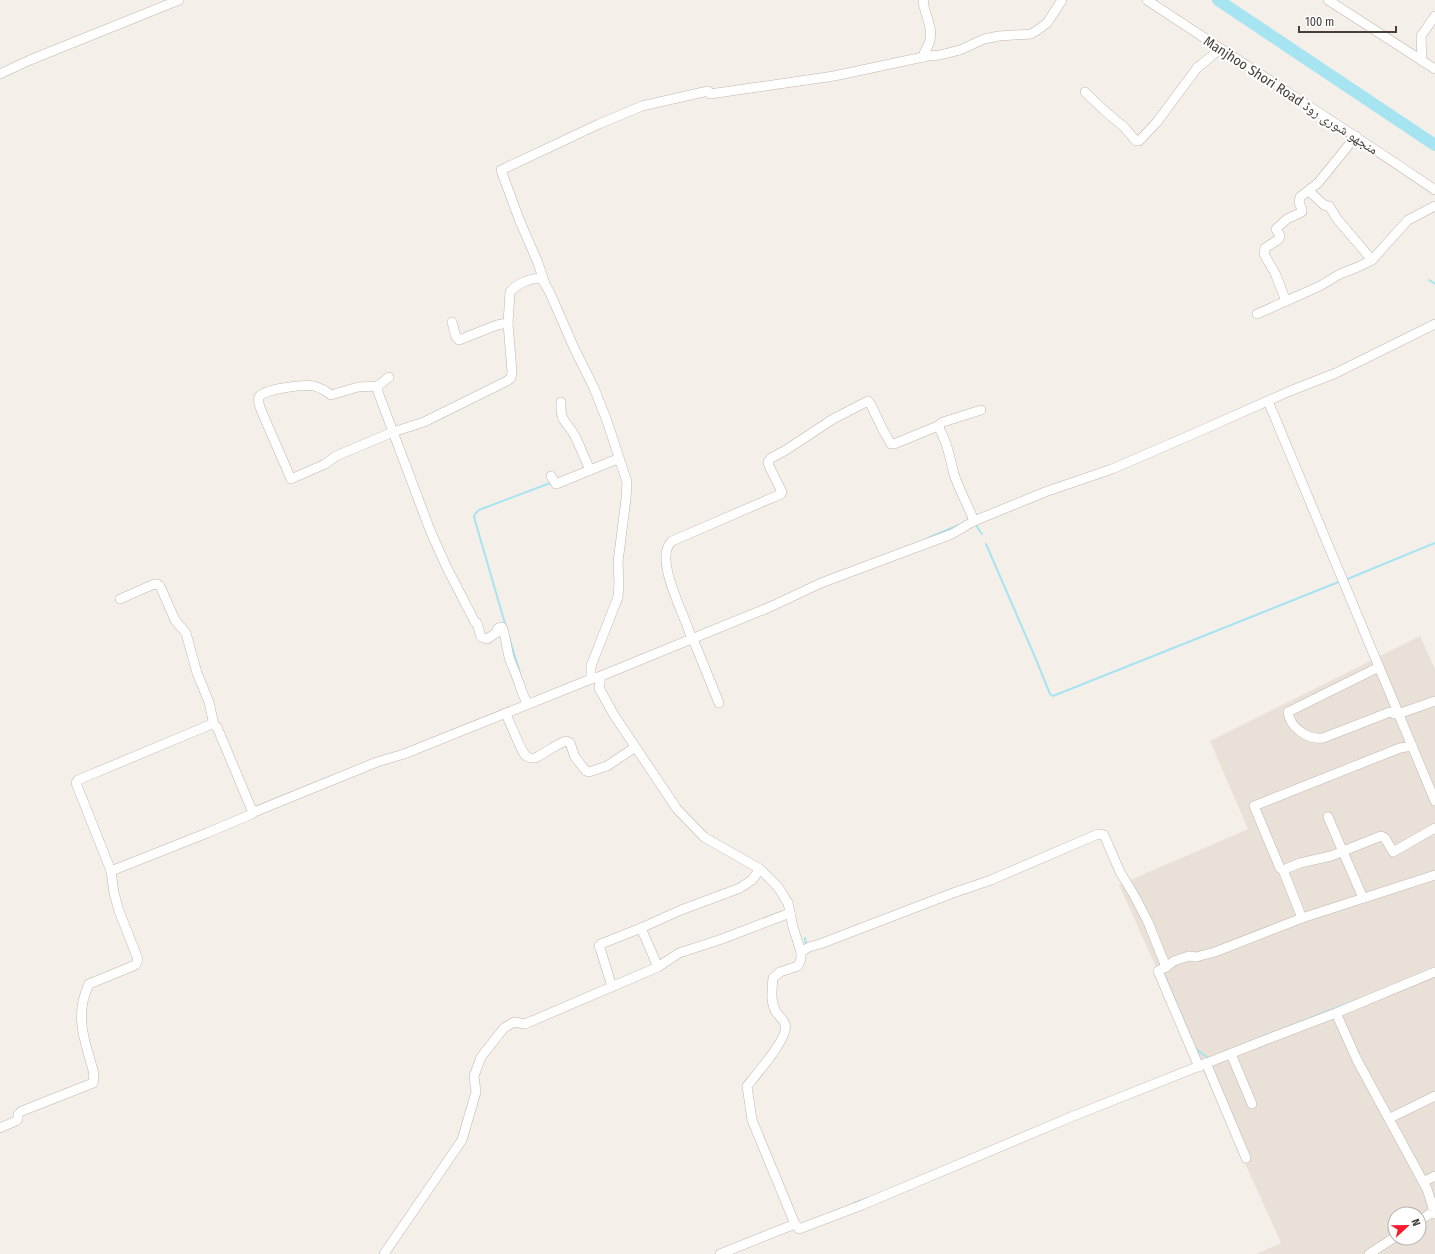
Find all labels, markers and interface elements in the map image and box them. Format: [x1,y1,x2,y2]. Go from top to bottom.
scale bar [1299,8,1396,34]
text: 100 m [1305,15,1334,29]
street label: Manjhoo Shori Road منجھو شوری روڈ [1200,33,1381,158]
north arrow [1387,1206,1427,1246]
text: N [1409,1217,1423,1228]

